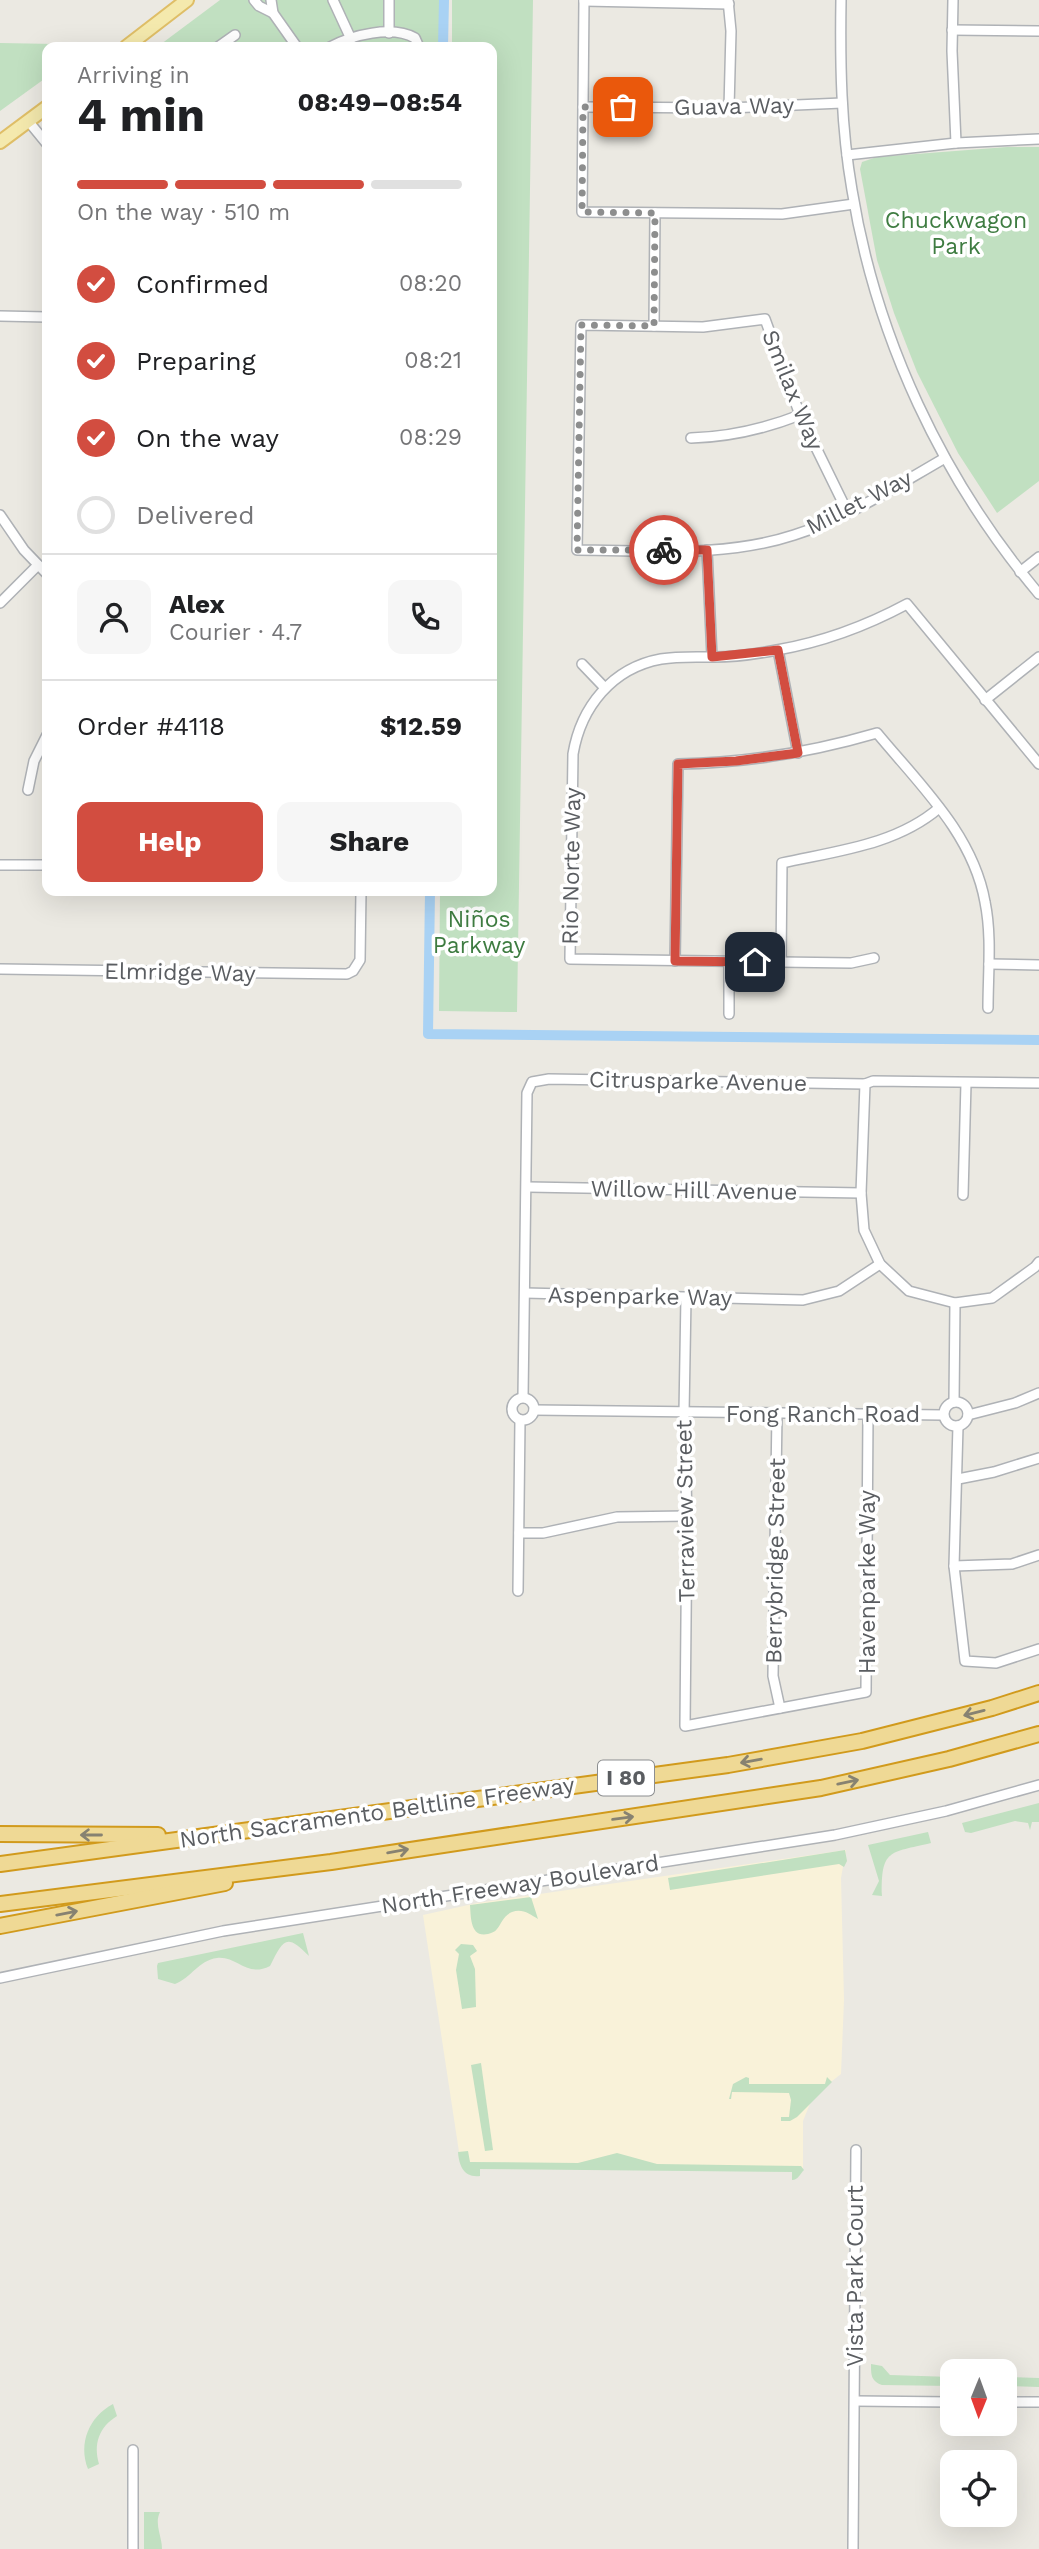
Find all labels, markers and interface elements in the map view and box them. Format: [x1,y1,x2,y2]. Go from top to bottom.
text: Arriving in [77,62,190,89]
pin [593,77,653,137]
text: 08:49–08:54 [297,87,462,117]
text: 4 min [77,88,205,142]
icon: bag [604,88,642,126]
street label: Guava Way [674,92,795,121]
text: On the way · 510 m [77,199,290,226]
park label: Chuckwagon Park [885,207,1027,260]
icon: check [77,265,115,303]
text: Confirmed [136,269,269,299]
text: 08:20 [399,270,462,297]
street label: Smilax Way [756,326,829,454]
icon: check [77,342,115,380]
text: Preparing [136,346,256,376]
text: 08:21 [404,347,462,374]
icon: check [77,419,115,457]
text: On the way [136,423,279,453]
text: 08:29 [399,424,462,451]
street label: Millet Way [802,464,917,541]
text: Delivered [136,500,255,530]
courier [629,515,699,585]
icon: bike [645,531,683,569]
button: person [77,580,151,654]
button: phone [388,580,462,654]
text: Alex [169,589,225,619]
text: Courier · 4.7 [169,619,302,646]
text: Order #4118 [77,711,225,741]
text: $12.59 [380,711,462,741]
street label: Rio Norte Way [557,787,586,945]
button: Help [77,802,263,882]
button: Share [277,802,462,882]
park label: Niños Parkway [433,906,525,959]
pin [725,932,785,992]
icon: home [736,943,774,981]
street label: Elmridge Way [104,958,256,987]
street label: Citrusparke Avenue [589,1066,807,1097]
street label: Willow Hill Avenue [590,1175,798,1206]
street label: Aspenparke Way [548,1281,733,1312]
street label: Fong Ranch Road [726,1401,920,1428]
street label: Terraview Street [670,1419,701,1603]
street label: Berrybridge Street [760,1458,791,1664]
street label: Havenparke Way [854,1490,881,1674]
one-way arrow [963,1707,986,1720]
one-way arrow [740,1754,763,1768]
road number: I 80 [598,1760,654,1796]
street label: North Sacramento Beltline Freeway [178,1771,576,1854]
one-way arrow [836,1775,859,1788]
one-way arrow [611,1811,634,1824]
one-way arrow [80,1828,103,1842]
one-way arrow [386,1844,409,1857]
street label: North Freeway Boulevard [379,1849,661,1920]
one-way arrow [55,1906,78,1920]
street label: Vista Park Court [842,2185,869,2367]
north arrow [940,2359,1017,2436]
map controls [940,2359,1017,2527]
button: locate [940,2450,1017,2527]

